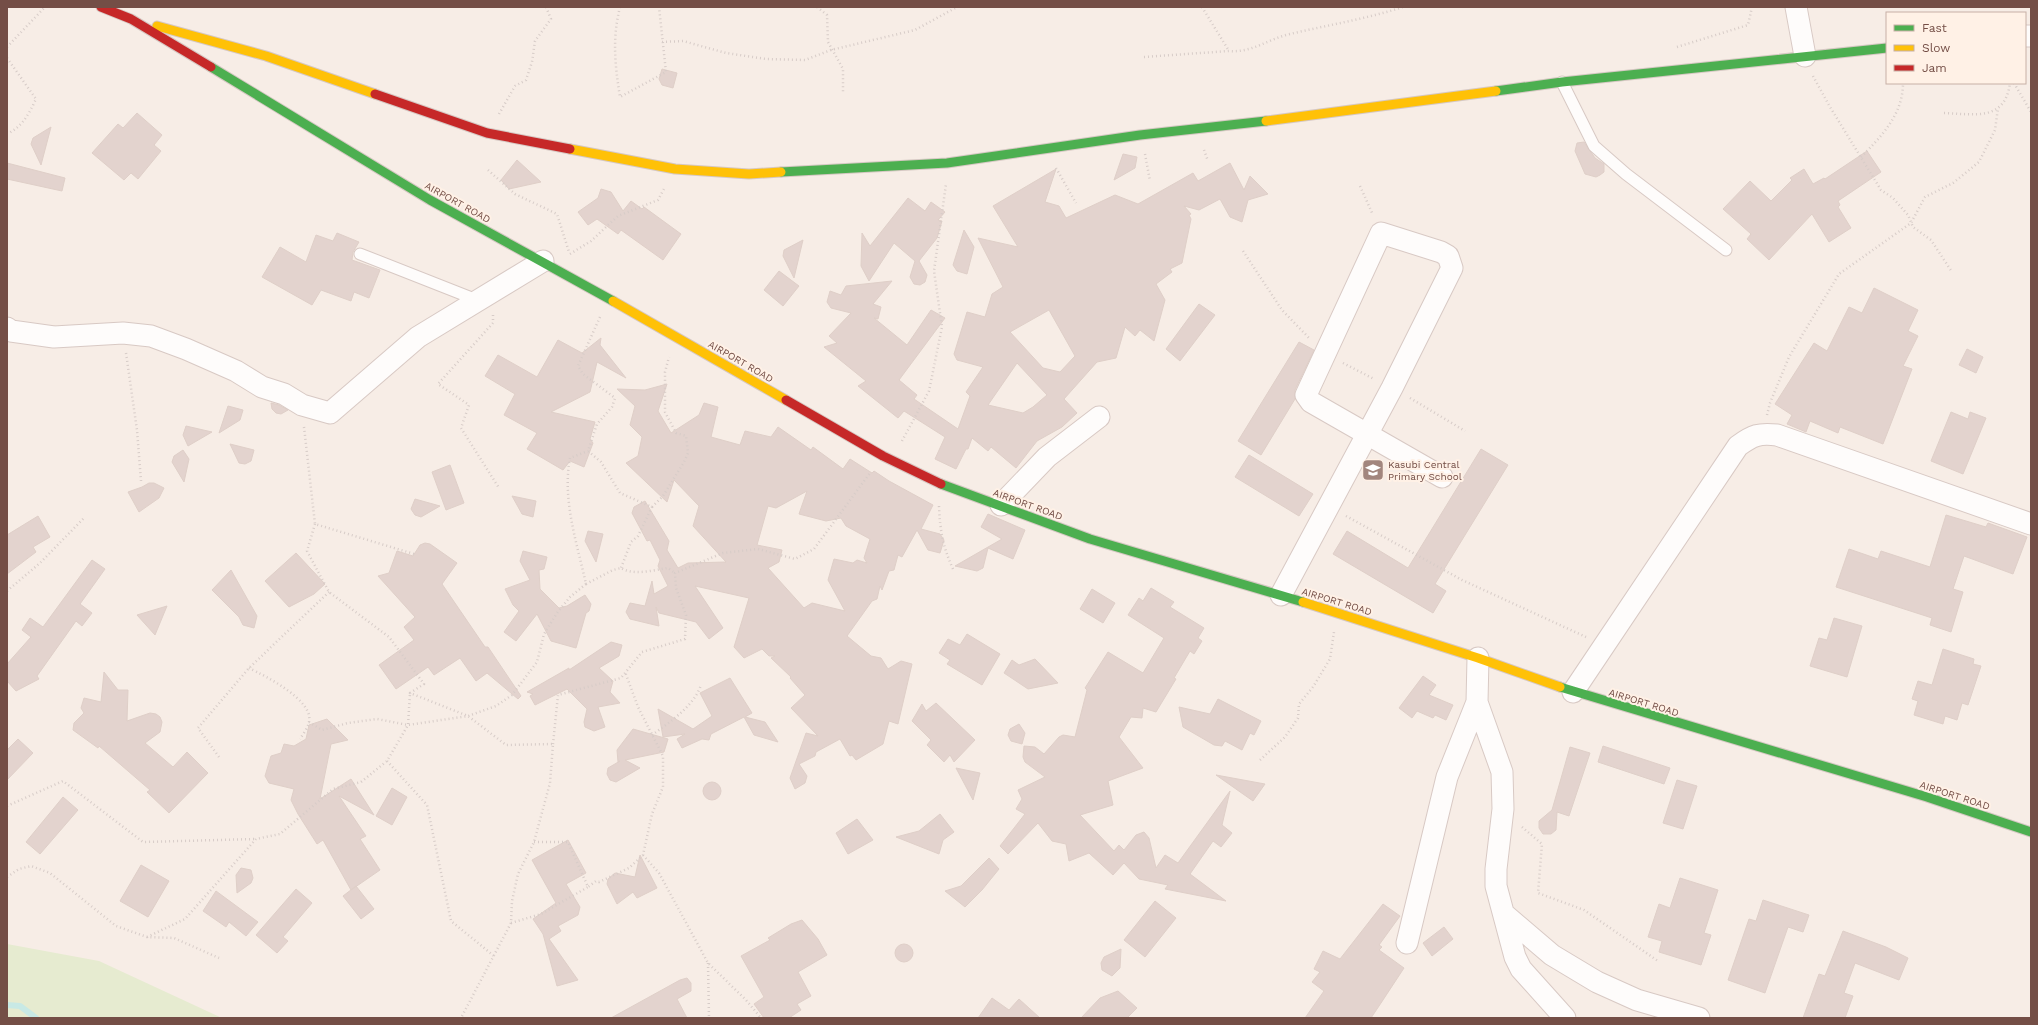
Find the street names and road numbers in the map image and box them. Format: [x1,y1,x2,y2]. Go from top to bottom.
street label: AIRPORT ROAD [423,180,492,225]
street label: AIRPORT ROAD [706,338,775,384]
street label: AIRPORT ROAD [992,487,1064,522]
street label: AIRPORT ROAD [1300,586,1373,617]
street label: AIRPORT ROAD [1607,687,1680,718]
street label: AIRPORT ROAD [1918,779,1991,812]

